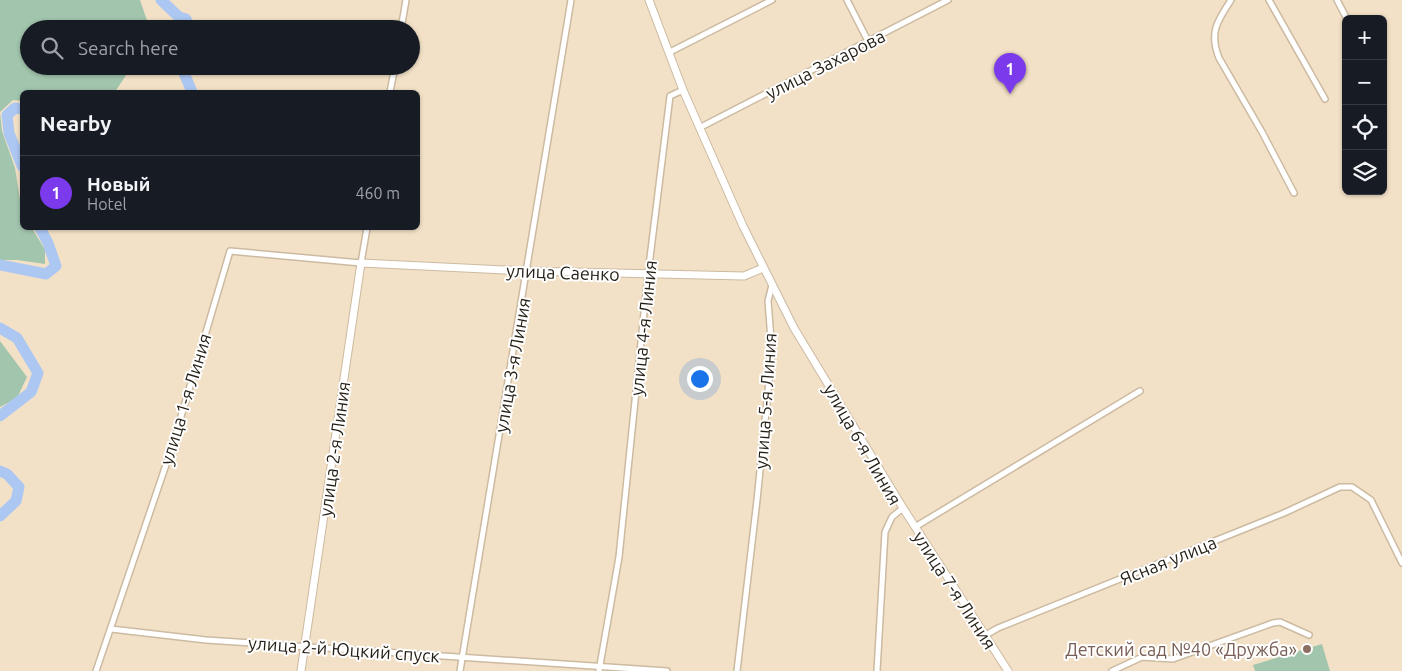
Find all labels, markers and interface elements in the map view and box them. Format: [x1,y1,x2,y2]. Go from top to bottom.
map controls [1342,15,1387,195]
button: + [1342,15,1387,60]
search box [20,20,420,75]
street label: улица Захарова [762,25,888,103]
icon: search [38,34,66,62]
text: Search here [78,37,178,59]
pin: 1 [994,53,1026,94]
button: − [1342,60,1387,105]
button: locate [1342,105,1387,150]
text: Nearby [40,111,111,135]
button: layers [1342,150,1387,195]
text: Новый [87,173,150,195]
text: 1 [51,184,61,202]
text: 460 m [355,184,400,202]
text: Hotel [87,195,127,213]
street label: улица 4-я Линия [626,259,660,397]
street label: улица Саенко [506,260,620,284]
street label: улица 3-я Линия [490,296,534,434]
street label: улица 1-я Линия [155,331,215,467]
street label: улица 5-я Линия [750,332,780,470]
your location [687,366,713,392]
street label: улица 2-я Линия [315,380,353,518]
street label: улица 6-я Линия [820,380,906,508]
street label: улица 7-я Линия [909,527,1001,653]
street label: Ясная улица [1117,532,1219,588]
street label: улица 2-й Юцкий спуск [247,632,441,666]
place label: Детский сад №40 «Дружба» [1065,639,1297,659]
marker: Детский сад №40 «Дружба» [1301,643,1313,655]

